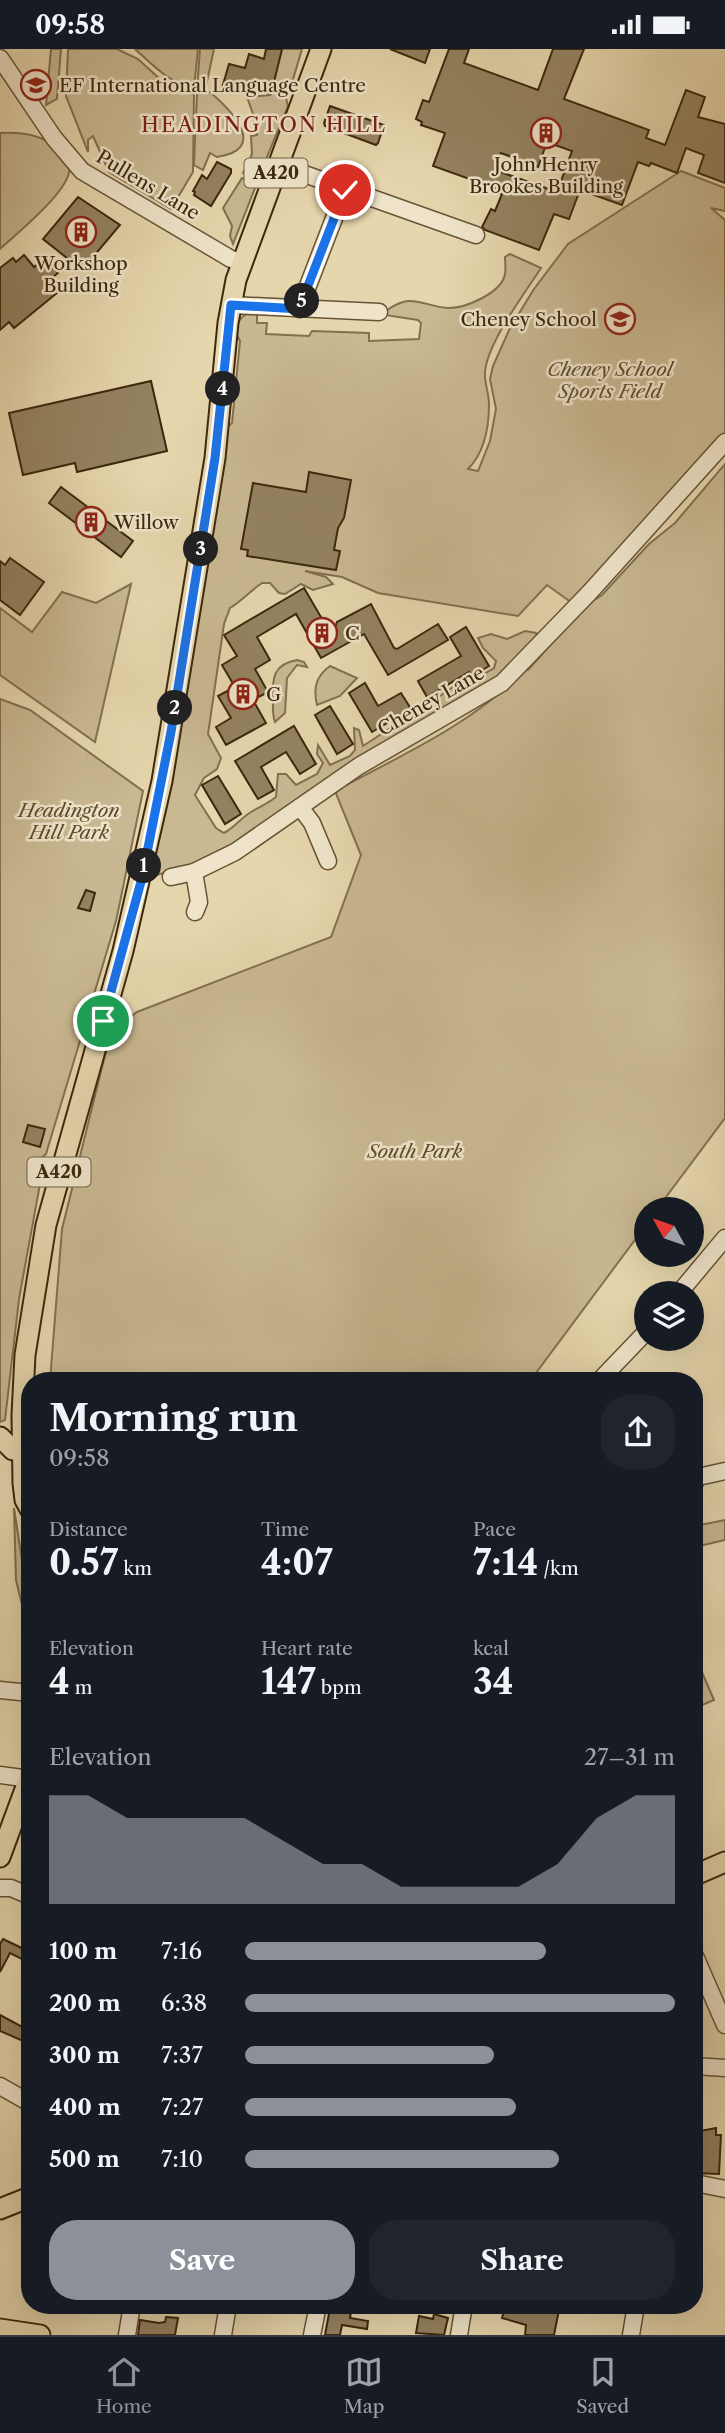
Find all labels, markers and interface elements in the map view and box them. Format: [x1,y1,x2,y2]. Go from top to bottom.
text: 09:58 [35,9,105,41]
school or university icon: EF International Language Centre [19,68,53,102]
place label: EF International Language Centre [59,74,366,97]
district label: HEADINGTON HILL [141,112,387,137]
building icon: John Henry Brookes Building [529,116,563,150]
street label: Pullens Lane [92,145,204,225]
place label: John Henry Brookes Building [469,153,624,198]
road number: A420 [244,159,308,188]
pin [315,160,375,220]
icon: check [326,171,364,209]
building icon: Workshop Building [64,215,98,249]
place label: Workshop Building [33,252,128,297]
pin: 5 [284,283,320,319]
text: 5 [296,289,307,312]
school or university icon: Cheney School [603,302,637,336]
place label: Cheney School [460,308,597,331]
park label: Cheney School Sports Field [547,358,675,403]
pin: 4 [206,371,241,407]
text: 4 [217,377,228,400]
building icon: Willow [74,505,108,539]
place label: Willow [113,511,179,534]
pin: 3 [184,531,218,567]
text: 3 [195,537,206,560]
building icon: C [305,616,339,650]
place label: C [345,622,360,645]
street label: Cheney Lane [374,661,488,741]
building icon: G [226,677,260,711]
place label: G [266,683,281,706]
pin: 2 [158,691,192,725]
text: 2 [169,696,180,719]
park label: Headington Hill Park [16,799,120,844]
pin: 1 [127,849,162,883]
text: 1 [139,854,148,877]
pin [73,991,133,1051]
icon: arrive [84,1002,122,1040]
park label: South Park [367,1140,463,1163]
road number: A420 [28,1157,90,1187]
north arrow [634,1197,704,1267]
map controls [634,1197,704,1351]
button: layers [634,1281,704,1351]
text: Morning run [49,1394,298,1441]
button: share [601,1395,675,1469]
text: 09:58 [49,1444,110,1472]
text: Distance [49,1518,128,1541]
text: Time [261,1518,309,1541]
text: Pace [473,1518,516,1541]
text: 0.57 [49,1541,118,1584]
text: 4:07 [261,1541,333,1584]
text: 7:14 [473,1541,538,1584]
text: km [118,1557,152,1580]
text: /km [538,1557,579,1580]
text: Elevation [49,1637,134,1660]
text: Heart rate [261,1637,353,1660]
text: kcal [473,1637,509,1660]
text: 4 [49,1660,70,1703]
text: 147 [261,1660,316,1703]
text: 34 [473,1660,514,1703]
text: m [70,1676,93,1699]
text: bpm [316,1676,362,1699]
text: Elevation [49,1743,152,1771]
text: 27–31 m [584,1743,675,1771]
text: 100 m [49,1937,117,1965]
text: 7:16 [161,1937,202,1965]
text: 200 m [49,1989,121,2017]
text: 6:38 [161,1989,207,2017]
text: 300 m [49,2041,120,2069]
text: 7:37 [161,2041,203,2069]
text: 400 m [49,2093,121,2121]
text: 7:27 [161,2093,203,2121]
text: 500 m [49,2145,120,2173]
text: 7:10 [161,2145,203,2173]
button: Save [49,2220,355,2300]
button: Share [369,2220,675,2300]
tab: Home [96,2353,152,2418]
tab: Map [344,2353,384,2418]
tab: Saved [576,2353,629,2418]

